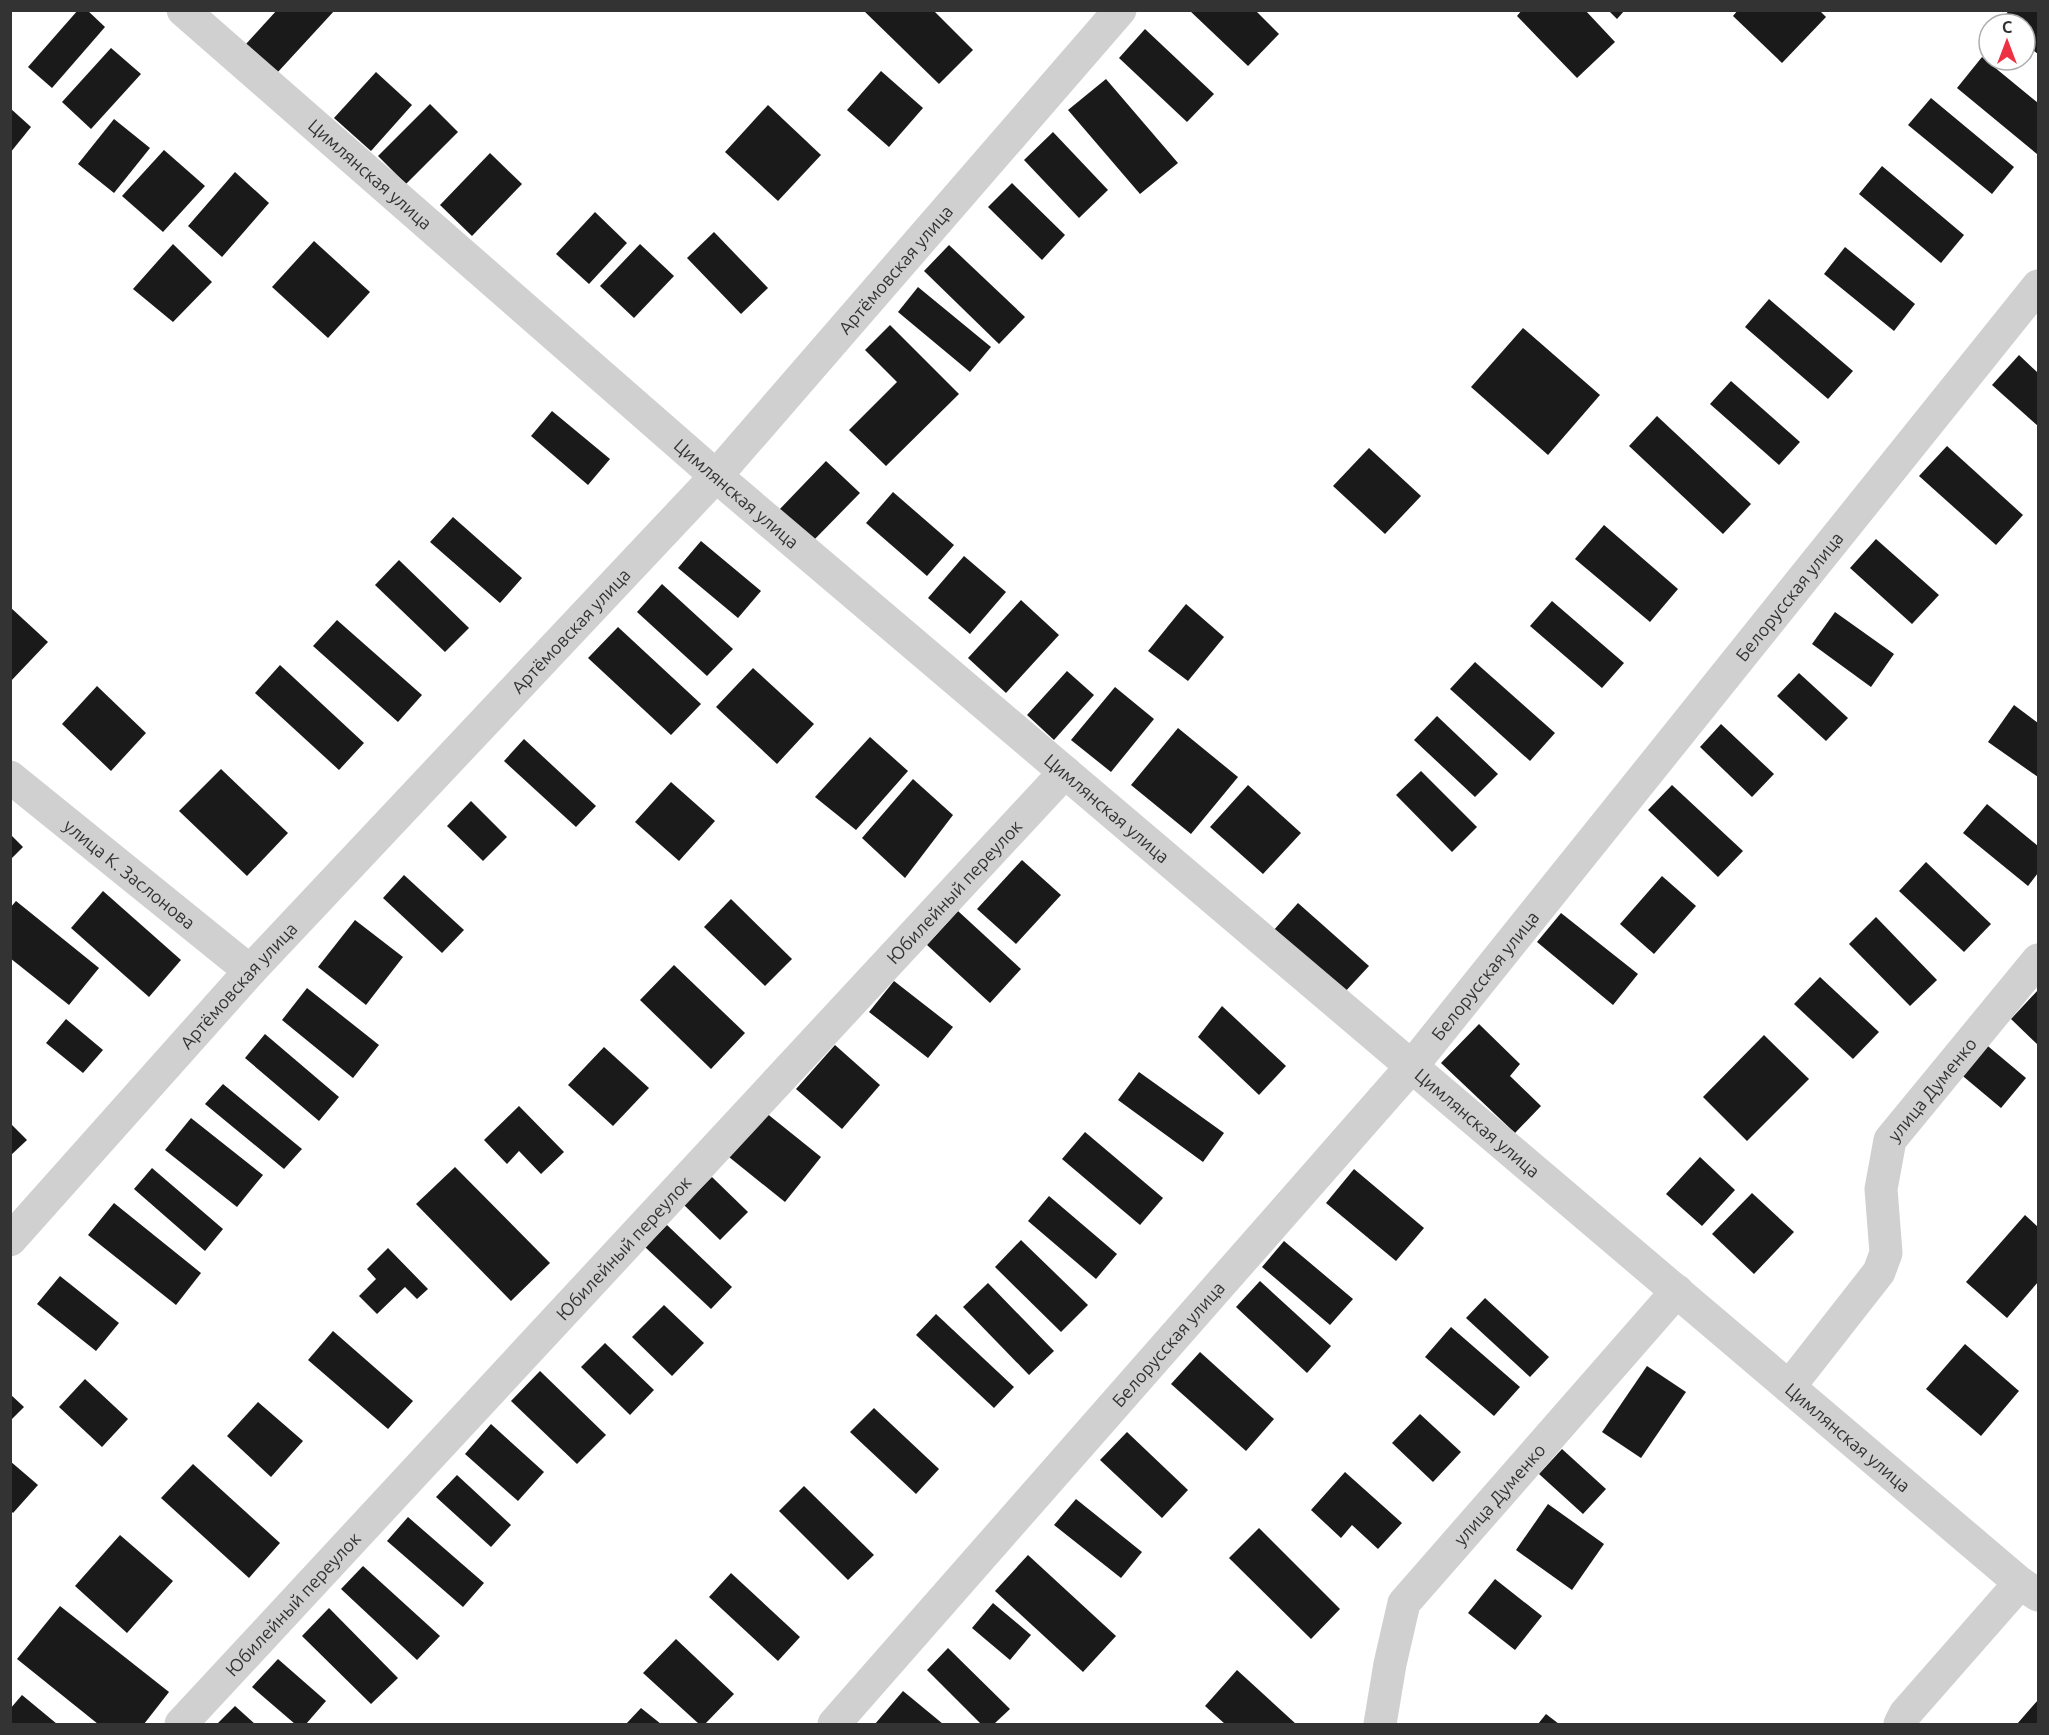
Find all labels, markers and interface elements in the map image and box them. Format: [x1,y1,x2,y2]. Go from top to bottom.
north arrow [1977,12,2037,72]
text: С [2002,18,2012,36]
street label: Цимлянская улица [305,115,436,233]
street label: Артёмовская улица [834,201,956,338]
street label: Цимлянская улица [671,435,803,552]
street label: Белорусская улица [1731,528,1847,665]
street label: Артёмовская улица [507,564,634,697]
street label: Цимлянская улица [1041,750,1173,866]
street label: улица К. Заслонова [60,815,199,933]
street label: Юбилейный переулок [882,816,1026,968]
street label: Белорусская улица [1427,907,1543,1044]
street label: Артёмовская улица [176,918,301,1053]
street label: улица Думенко [1883,1033,1980,1145]
street label: Цимлянская улица [1411,1064,1544,1181]
street label: Юбилейный переулок [552,1172,695,1324]
street label: Белорусская улица [1108,1277,1228,1410]
street label: Цимлянская улица [1782,1379,1914,1496]
street label: улица Думенко [1449,1439,1549,1549]
street label: Юбилейный переулок [221,1528,364,1680]

